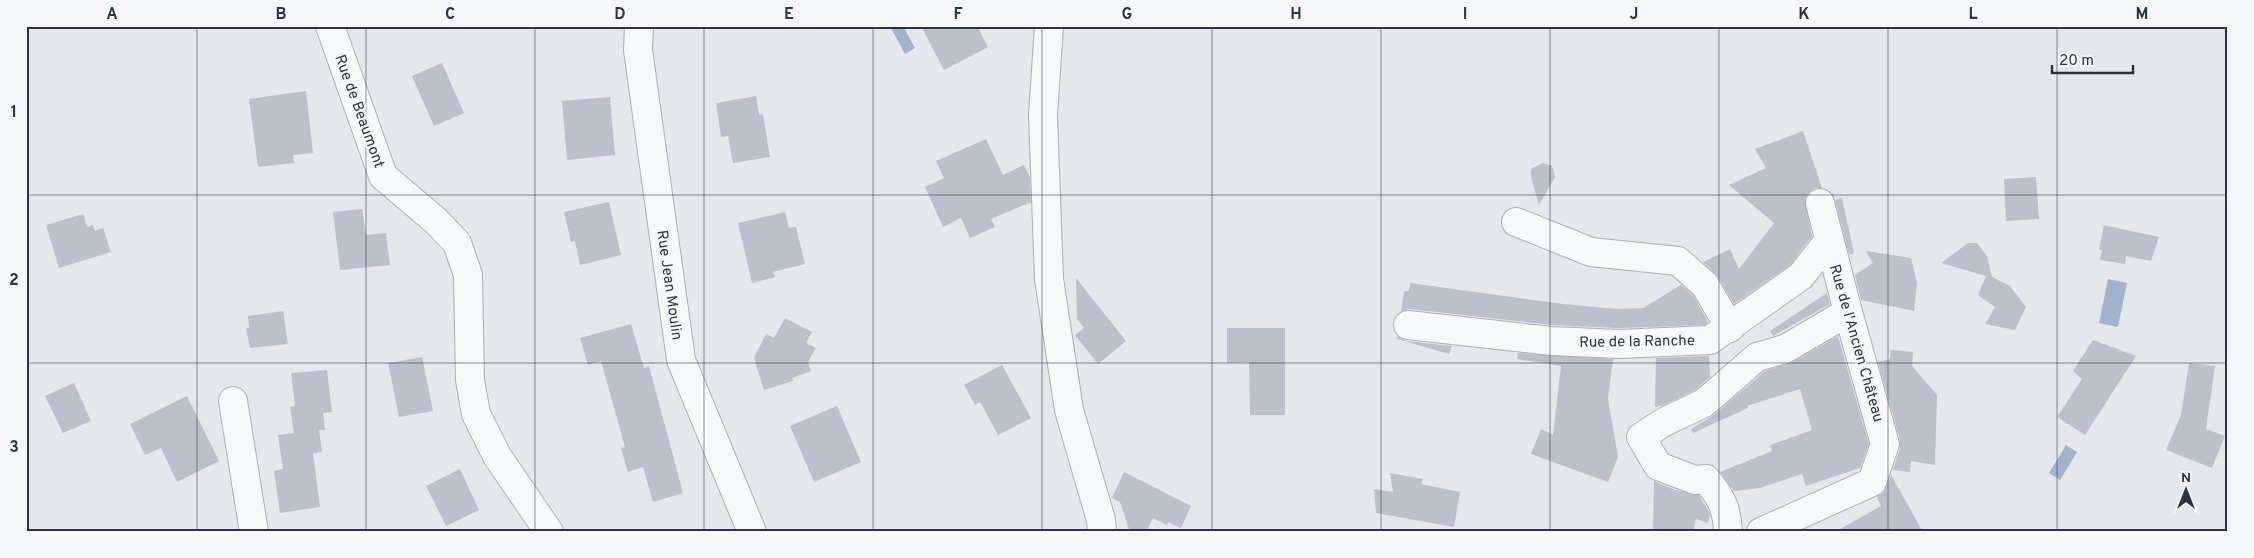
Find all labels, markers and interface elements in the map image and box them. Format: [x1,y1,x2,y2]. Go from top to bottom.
text: A [106,5,118,25]
text: B [275,5,287,25]
text: C [445,5,455,25]
text: D [614,5,626,25]
text: E [784,5,794,25]
text: F [953,5,963,25]
text: G [1122,5,1132,25]
text: H [1290,5,1302,25]
text: I [1463,5,1467,25]
text: J [1630,5,1638,25]
text: K [1798,5,1810,25]
text: L [1968,5,1978,25]
text: M [2136,5,2148,25]
scale bar [2052,42,2133,74]
street label: Rue de Beaumont [329,52,388,171]
text: 20 m [2059,52,2094,71]
text: 1 [11,103,17,123]
street label: Rue Jean Moulin [651,229,686,342]
street label: Rue de l'Ancien Château [1824,262,1887,424]
text: 2 [9,271,19,291]
street label: Rue de la Ranche [1579,332,1695,353]
text: 3 [9,438,19,458]
north arrow [2162,466,2212,516]
text: N [2181,470,2191,487]

